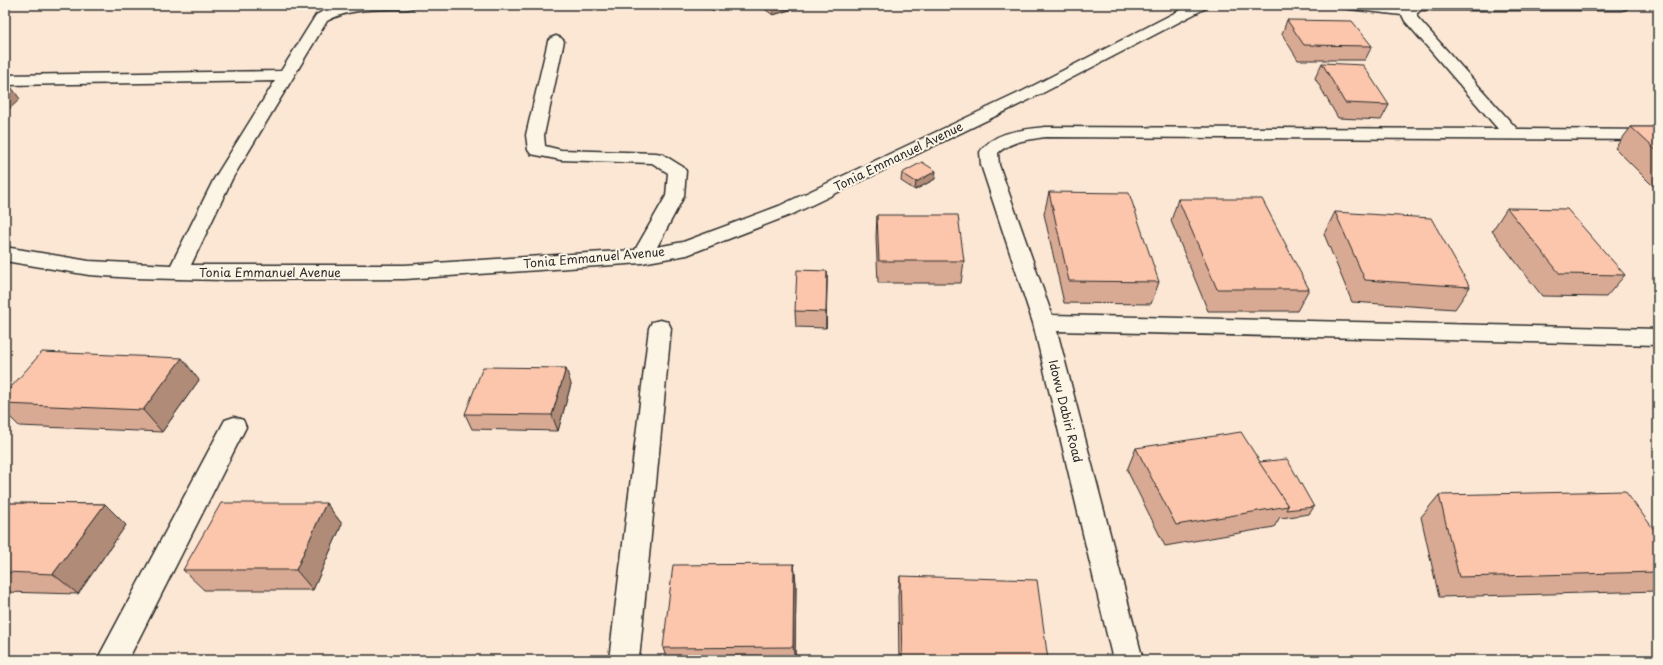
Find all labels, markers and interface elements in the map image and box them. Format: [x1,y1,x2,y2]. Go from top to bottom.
street label: Tonia Emmanuel Avenue [830,117,966,195]
street label: Tonia Emmanuel Avenue [523,242,666,272]
street label: Tonia Emmanuel Avenue [199,263,341,281]
street label: Idowu Dabiri Road [1045,358,1087,464]

